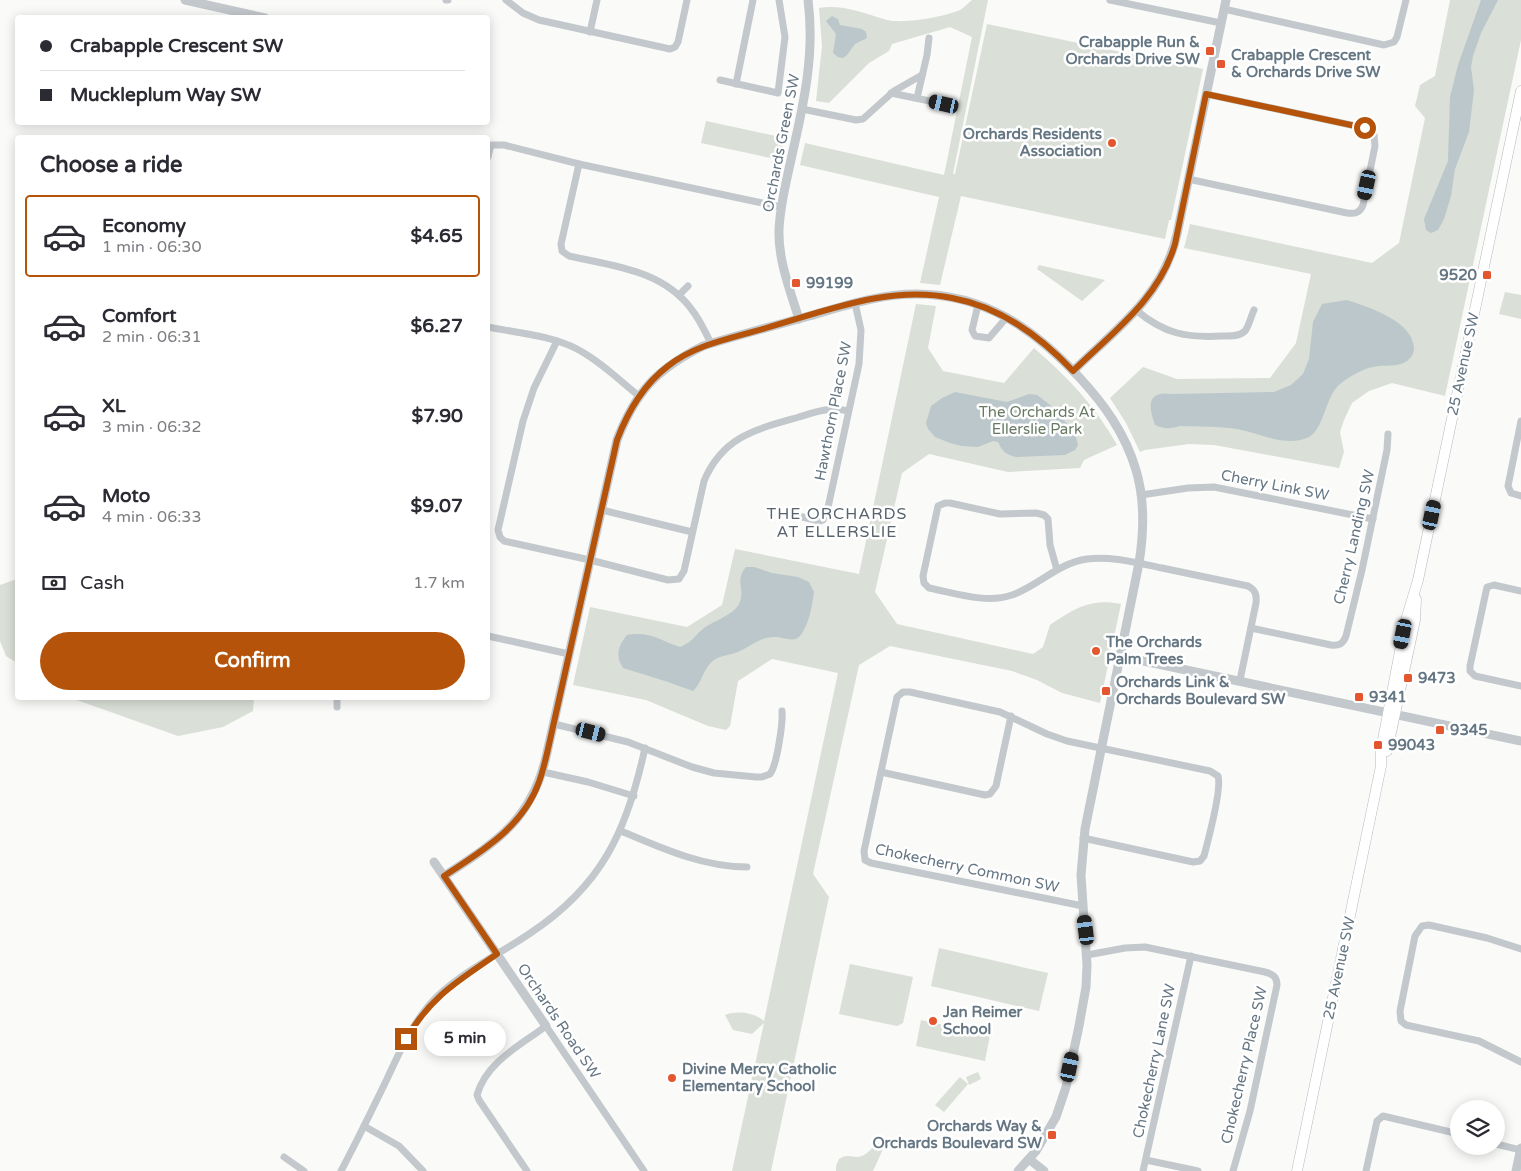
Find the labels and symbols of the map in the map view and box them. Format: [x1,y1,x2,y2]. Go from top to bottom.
place label: Crabapple Run & Orchards Drive SW [1066,33,1201,68]
marker: Crabapple Run & Orchards Drive SW [1204,45,1216,57]
place label: Crabapple Crescent & Orchards Drive SW [1231,46,1381,81]
marker: Crabapple Crescent & Orchards Drive SW [1215,58,1227,70]
street label: Orchards Green SW [759,72,803,214]
car [927,93,960,115]
route start [1354,117,1376,139]
place label: Orchards Residents Association [963,125,1102,160]
marker: Orchards Residents Association [1106,137,1118,149]
car [1356,169,1377,201]
place label: 9520 [1439,266,1478,284]
marker: 9520 [1481,269,1493,281]
place label: 99199 [806,274,853,292]
marker: 99199 [790,277,802,289]
street label: 25 Avenue SW [1443,311,1483,417]
street label: Hawthorn Place SW [811,340,855,482]
park label: The Orchards At Ellerslie Park [979,403,1095,438]
street label: Cherry Link SW [1220,466,1330,504]
street label: Cherry Landing SW [1330,468,1378,606]
car [1421,499,1442,531]
district label: THE ORCHARDS AT ELLERSLIE [767,504,907,542]
car [1392,618,1413,650]
place label: The Orchards Palm Trees [1105,633,1202,668]
marker: The Orchards Palm Trees [1090,645,1102,657]
place label: 9473 [1418,669,1456,687]
marker: 9473 [1402,672,1414,684]
place label: Orchards Link & Orchards Boulevard SW [1116,673,1286,708]
marker: Orchards Link & Orchards Boulevard SW [1100,685,1112,697]
place label: 9341 [1369,688,1407,706]
marker: 9341 [1353,691,1365,703]
car [574,721,607,743]
place label: 9345 [1450,721,1488,739]
marker: 9345 [1434,724,1446,736]
place label: 99043 [1388,736,1435,754]
marker: 99043 [1372,739,1384,751]
street label: Chokecherry Common SW [873,840,1061,896]
car [1076,914,1095,946]
street label: 25 Avenue SW [1319,915,1359,1021]
street label: Orchards Road SW [514,960,604,1082]
street label: Chokecherry Lane SW [1129,982,1179,1140]
street label: Chokecherry Place SW [1217,984,1271,1146]
place label: Jan Reimer School [942,1003,1023,1038]
marker: Jan Reimer School [927,1015,939,1027]
callout: 5 min [424,1022,506,1056]
route end [395,1028,417,1050]
car [1059,1051,1080,1083]
place label: Divine Mercy Catholic Elementary School [682,1060,836,1096]
marker: Divine Mercy Catholic Elementary School [666,1072,678,1084]
place label: Orchards Way & Orchards Boulevard SW [872,1117,1043,1152]
marker: Orchards Way & Orchards Boulevard SW [1046,1129,1058,1141]

